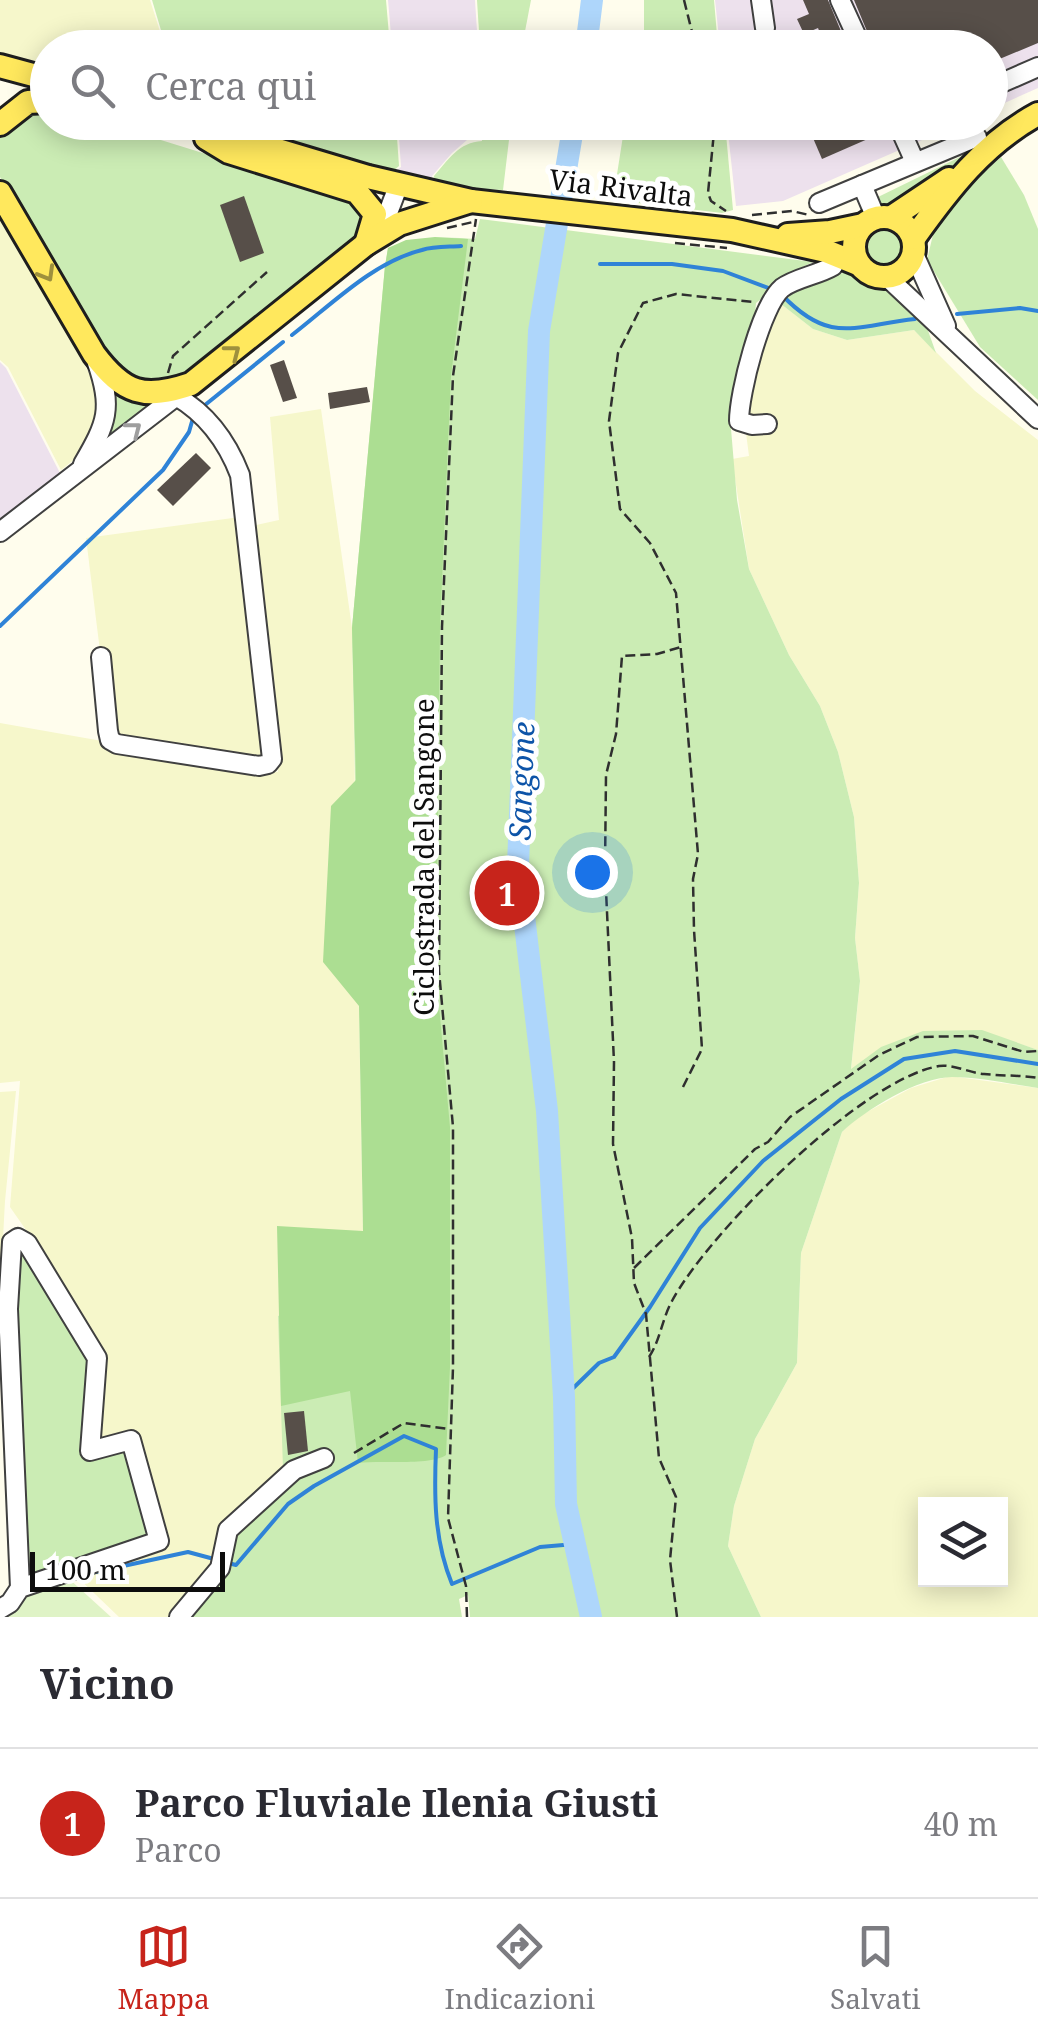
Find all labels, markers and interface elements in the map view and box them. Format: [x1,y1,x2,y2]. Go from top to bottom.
search box [30,30,1008,140]
icon: search [65,58,120,113]
text: Cerca qui [145,59,316,111]
street label: Via Rivalta [547,159,695,215]
one-way arrow [35,263,54,281]
one-way arrow [222,346,240,364]
one-way arrow [123,423,141,440]
street label: Ciclostrada del Sangone [404,698,442,1016]
water label: Sangone [498,721,544,841]
your location [567,847,618,898]
pin: 1 [474,856,540,930]
map controls [918,1497,1008,1587]
button: layers [918,1497,1008,1587]
scale bar [30,1547,225,1592]
text: 100 m [45,1550,126,1588]
text: Vicino [40,1654,175,1711]
text: Parco Fluviale Ilenia Giusti [135,1776,658,1828]
text: 1 [63,1802,82,1845]
text: 40 m [924,1802,998,1845]
text: Parco [135,1828,222,1871]
tab: Mappa [117,1919,210,2017]
tab: Indicazioni [445,1919,595,2017]
tab: Salvati [830,1919,921,2017]

